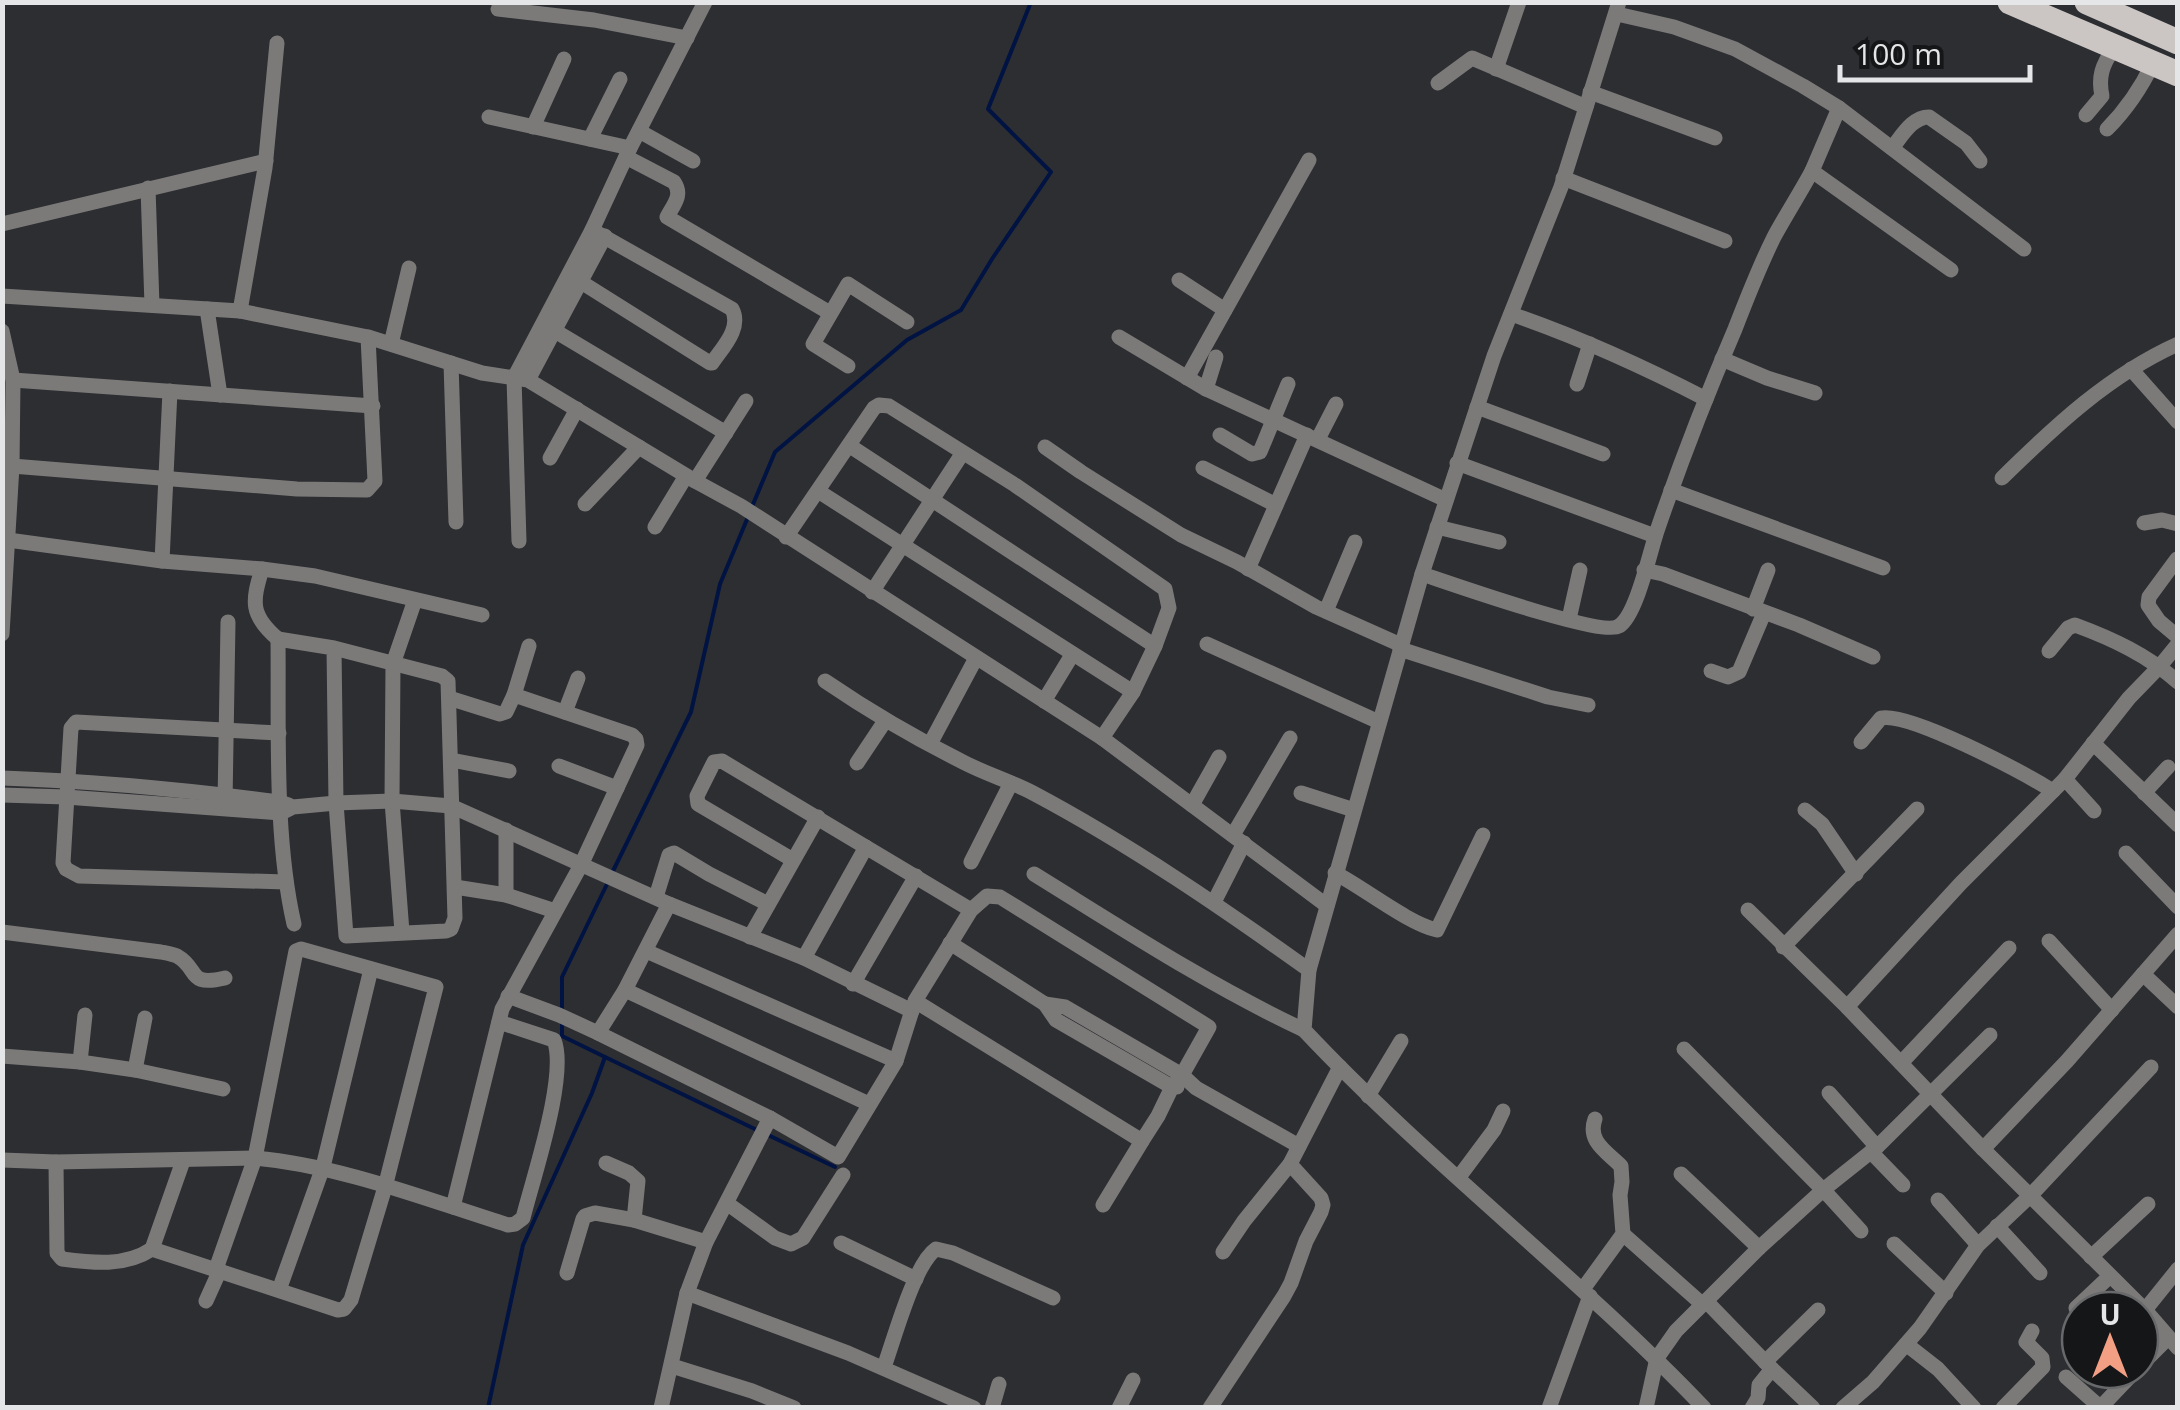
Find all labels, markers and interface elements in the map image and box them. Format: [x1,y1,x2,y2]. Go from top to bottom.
scale bar [1840,20,2030,82]
text: 100 m [1855,33,1942,74]
north arrow [2060,1290,2160,1390]
text: U [2099,1295,2121,1333]

